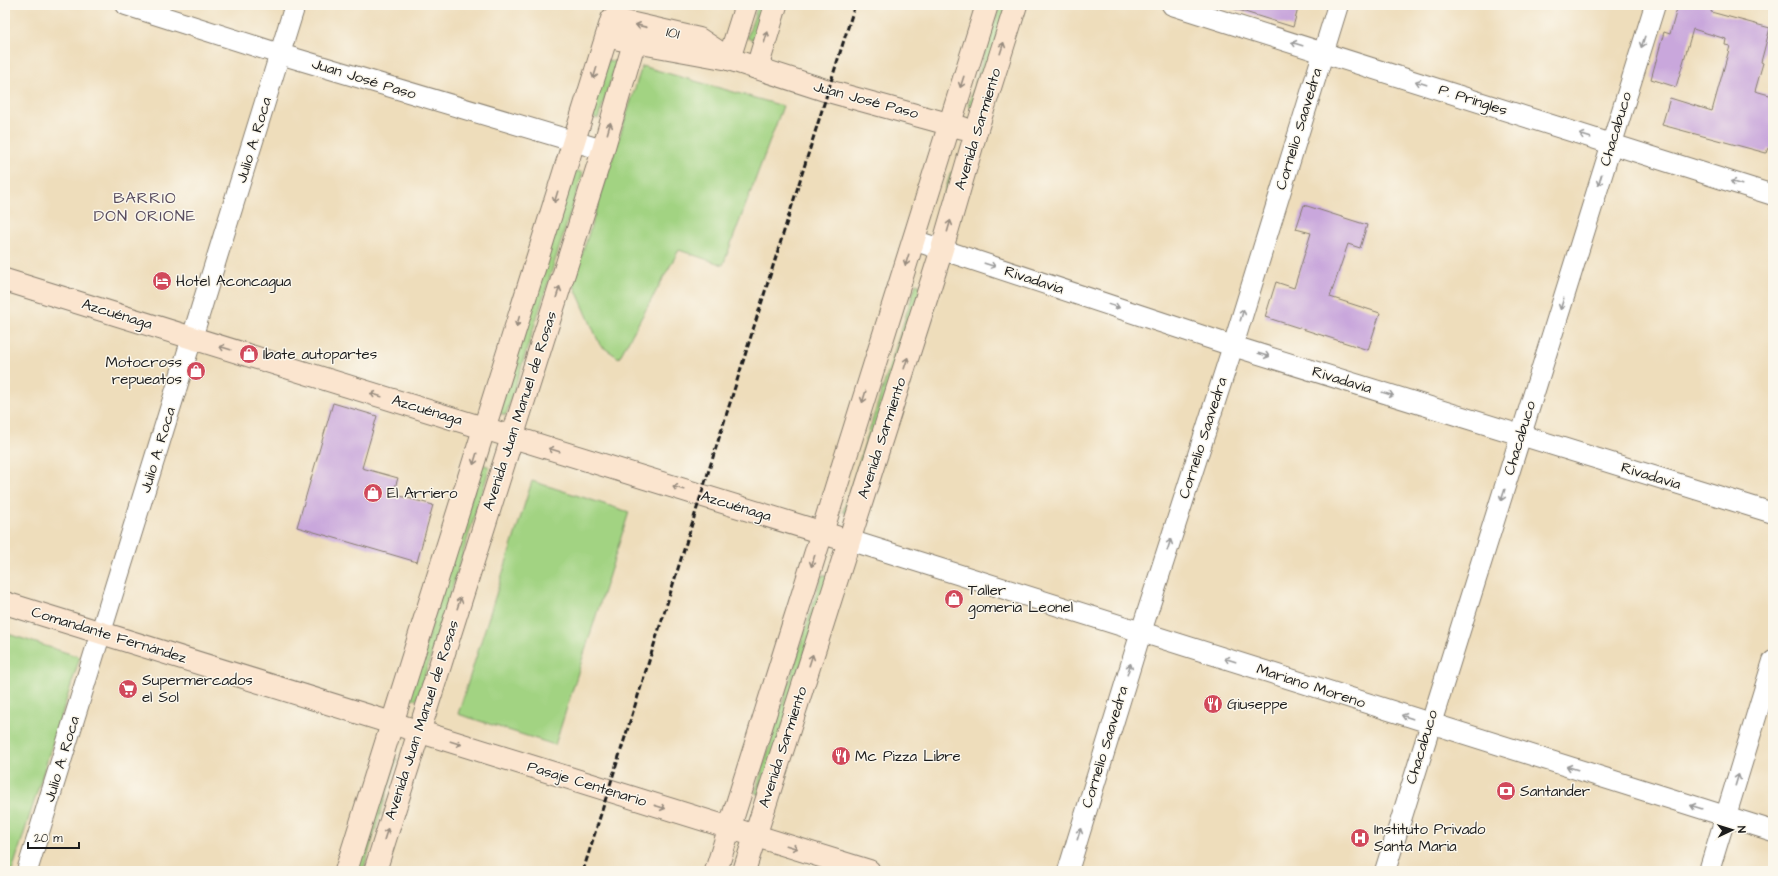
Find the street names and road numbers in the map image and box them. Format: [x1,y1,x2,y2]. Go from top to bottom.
street label: 101 [664,21,682,45]
street label: Juan José Paso [309,53,419,105]
street label: Avenida Sarmiento [950,65,1007,192]
street label: Cornelio Saavedra [1270,65,1328,193]
street label: Juan José Paso [811,76,921,124]
street label: P. Pringles [1436,79,1510,122]
street label: Chacabuco [1595,89,1637,169]
street label: Julio A. Roca [231,94,277,185]
street label: Rivadavia [1002,261,1067,300]
street label: Azcuénaga [79,293,155,336]
street label: Avenida Juan Manuel de Rosas [478,308,562,513]
street label: Rivadavia [1310,361,1375,399]
street label: Avenida Sarmiento [853,374,912,501]
street label: Cornelio Saavedra [1173,374,1233,501]
street label: Azcuénaga [389,389,465,432]
street label: Chacabuco [1499,398,1541,478]
street label: Julio A. Roca [135,404,181,495]
street label: Rivadavia [1619,457,1684,495]
street label: Azcuénaga [698,485,774,528]
street label: Comandante Fernández [29,601,190,669]
street label: Avenida Juan Manuel de Rosas [380,617,464,822]
street label: Mariano Moreno [1254,659,1369,714]
street label: Avenida Sarmiento [754,683,813,810]
street label: Cornelio Saavedra [1076,683,1134,811]
street label: Chacabuco [1401,707,1443,787]
street label: Julio A. Roca [39,713,85,804]
street label: Pasaje Centenario [525,756,650,812]

